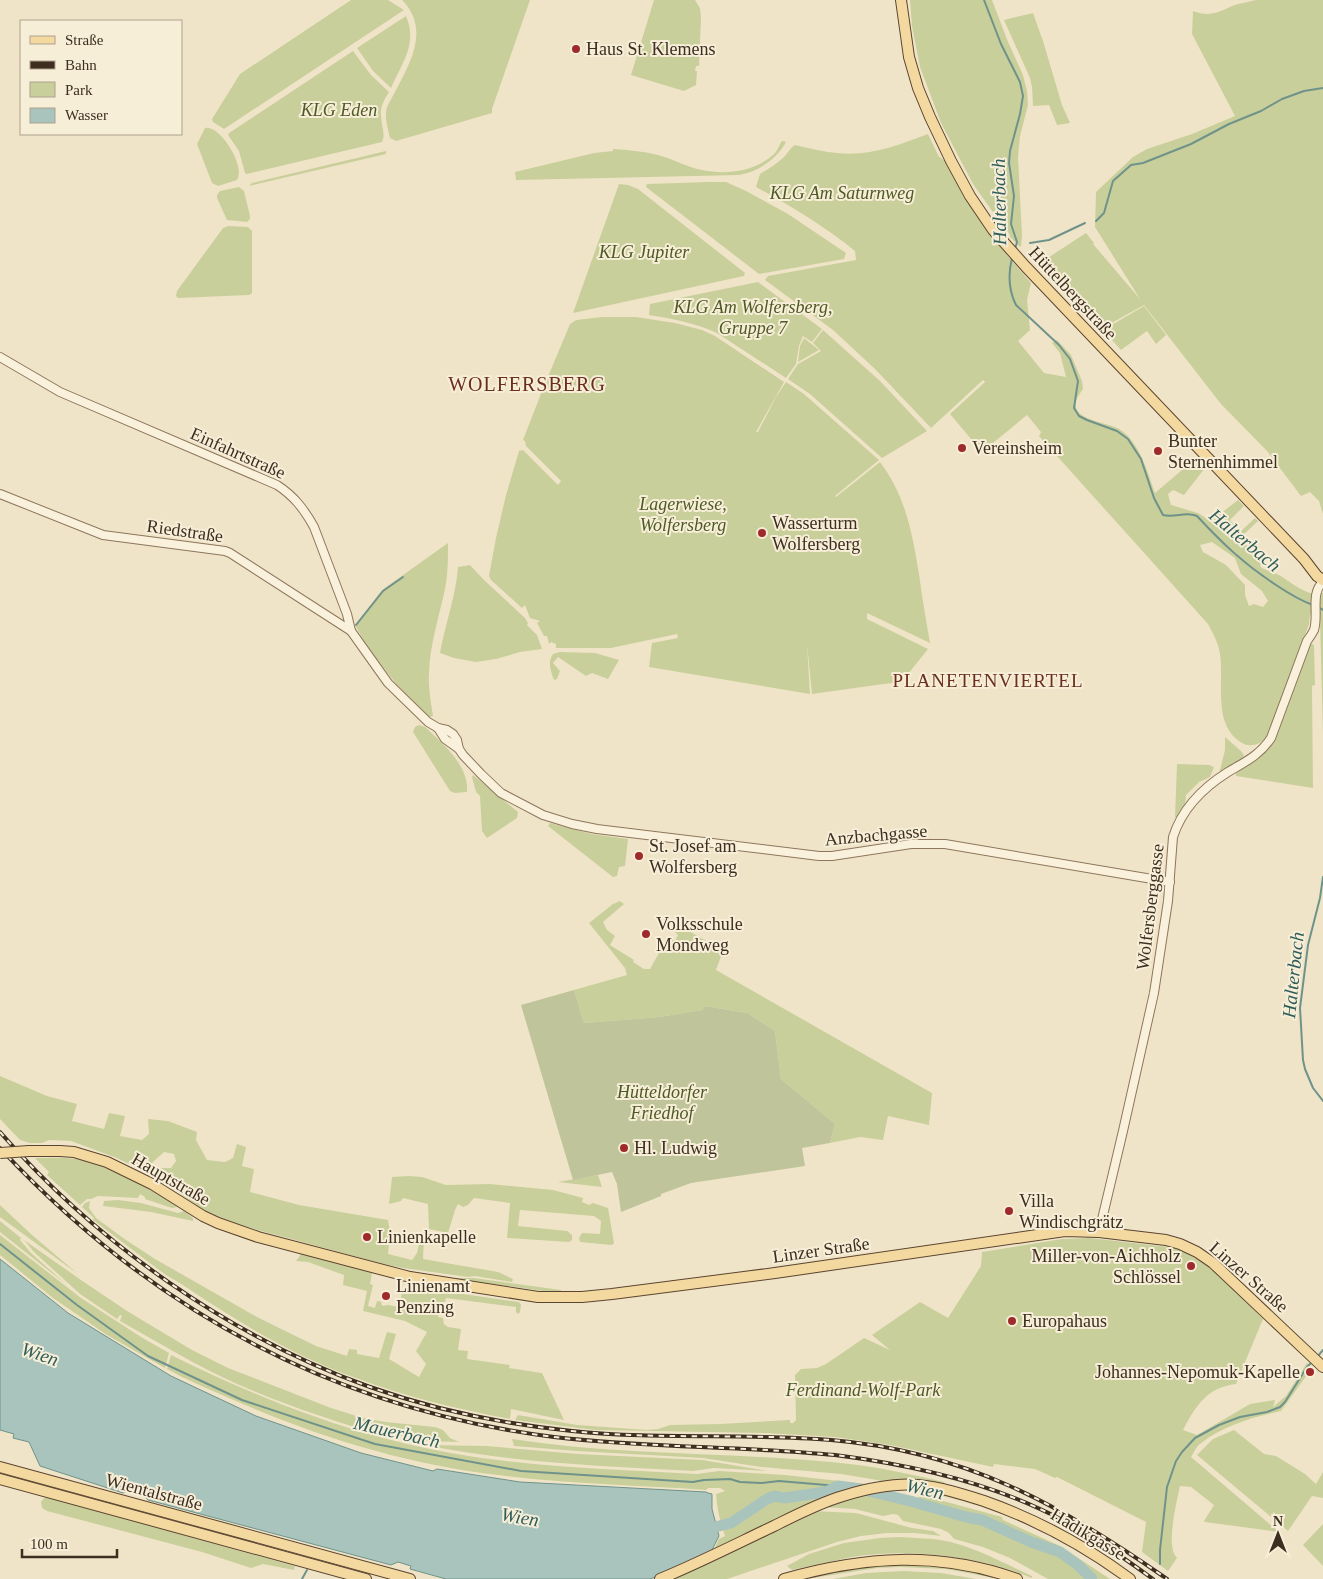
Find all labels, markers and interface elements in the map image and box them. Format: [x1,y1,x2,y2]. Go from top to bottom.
legend [20,20,182,135]
text: Straße [65,32,104,48]
place label: Haus St. Klemens [586,39,716,59]
marker: Haus St. Klemens [570,43,582,55]
text: Bahn [65,57,97,73]
text: Park [65,82,93,98]
park label: KLG Eden [300,100,377,120]
text: Wasser [65,107,108,123]
water label: Halterbach [988,159,1010,246]
park label: KLG Am Saturnweg [769,183,914,203]
park label: KLG Jupiter [598,242,690,262]
street label: Hüttelbergstraße [1025,242,1121,344]
park label: KLG Am Wolfersberg, Gruppe 7 [673,297,832,338]
district label: WOLFERSBERG [448,373,606,395]
street label: Einfahrtstraße [187,423,289,483]
place label: Bunter Sternenhimmel [1168,431,1278,472]
place label: Vereinsheim [972,438,1062,458]
marker: Vereinsheim [956,442,968,454]
marker: Bunter Sternenhimmel [1152,445,1164,457]
park label: Lagerwiese, Wolfersberg [638,494,727,535]
water label: Halterbach [1204,503,1285,576]
place label: Wasserturm Wolfersberg [772,513,860,554]
street label: Riedstraße [145,516,225,546]
marker: Wasserturm Wolfersberg [756,527,768,539]
district label: PLANETENVIERTEL [892,670,1084,691]
street label: Anzbachgasse [824,821,928,849]
place label: St. Josef am Wolfersberg [649,836,737,877]
street label: Wolfersberggasse [1132,843,1168,971]
marker: St. Josef am Wolfersberg [633,850,645,862]
place label: Volksschule Mondweg [656,914,743,955]
marker: Volksschule Mondweg [640,928,652,940]
water label: Halterbach [1278,931,1308,1020]
park label: Hütteldorfer Friedhof [616,1082,708,1123]
place label: Hl. Ludwig [634,1138,717,1158]
marker: Hl. Ludwig [618,1142,630,1154]
street label: Hauptstraße [128,1149,214,1209]
place label: Villa Windischgrätz [1019,1191,1123,1232]
marker: Villa Windischgrätz [1003,1205,1015,1217]
place label: Linienkapelle [377,1227,476,1247]
marker: Linienkapelle [361,1231,373,1243]
street label: Linzer Straße [771,1233,871,1267]
street label: Linzer Straße [1206,1237,1292,1317]
place label: Miller-von-Aichholz Schlössel [1031,1246,1181,1287]
marker: Miller-von-Aichholz Schlössel [1185,1260,1197,1272]
place label: Linienamt Penzing [396,1276,470,1317]
marker: Linienamt Penzing [380,1290,392,1302]
place label: Europahaus [1022,1311,1107,1331]
marker: Europahaus [1006,1315,1018,1327]
water label: Wien [19,1338,61,1370]
place label: Johannes-Nepomuk-Kapelle [1095,1362,1300,1382]
marker: Johannes-Nepomuk-Kapelle [1304,1366,1316,1378]
park label: Ferdinand-Wolf-Park [785,1380,941,1400]
water label: Mauerbach [351,1412,442,1452]
street label: Wientalstraße [103,1469,205,1515]
water label: Wien [904,1474,946,1504]
water label: Wien [499,1503,541,1531]
street label: Hadikgasse [1047,1504,1129,1564]
north arrow [1253,1509,1303,1559]
text: N [1273,1514,1283,1529]
scale bar [22,1526,118,1558]
text: 100 m [30,1536,68,1552]

